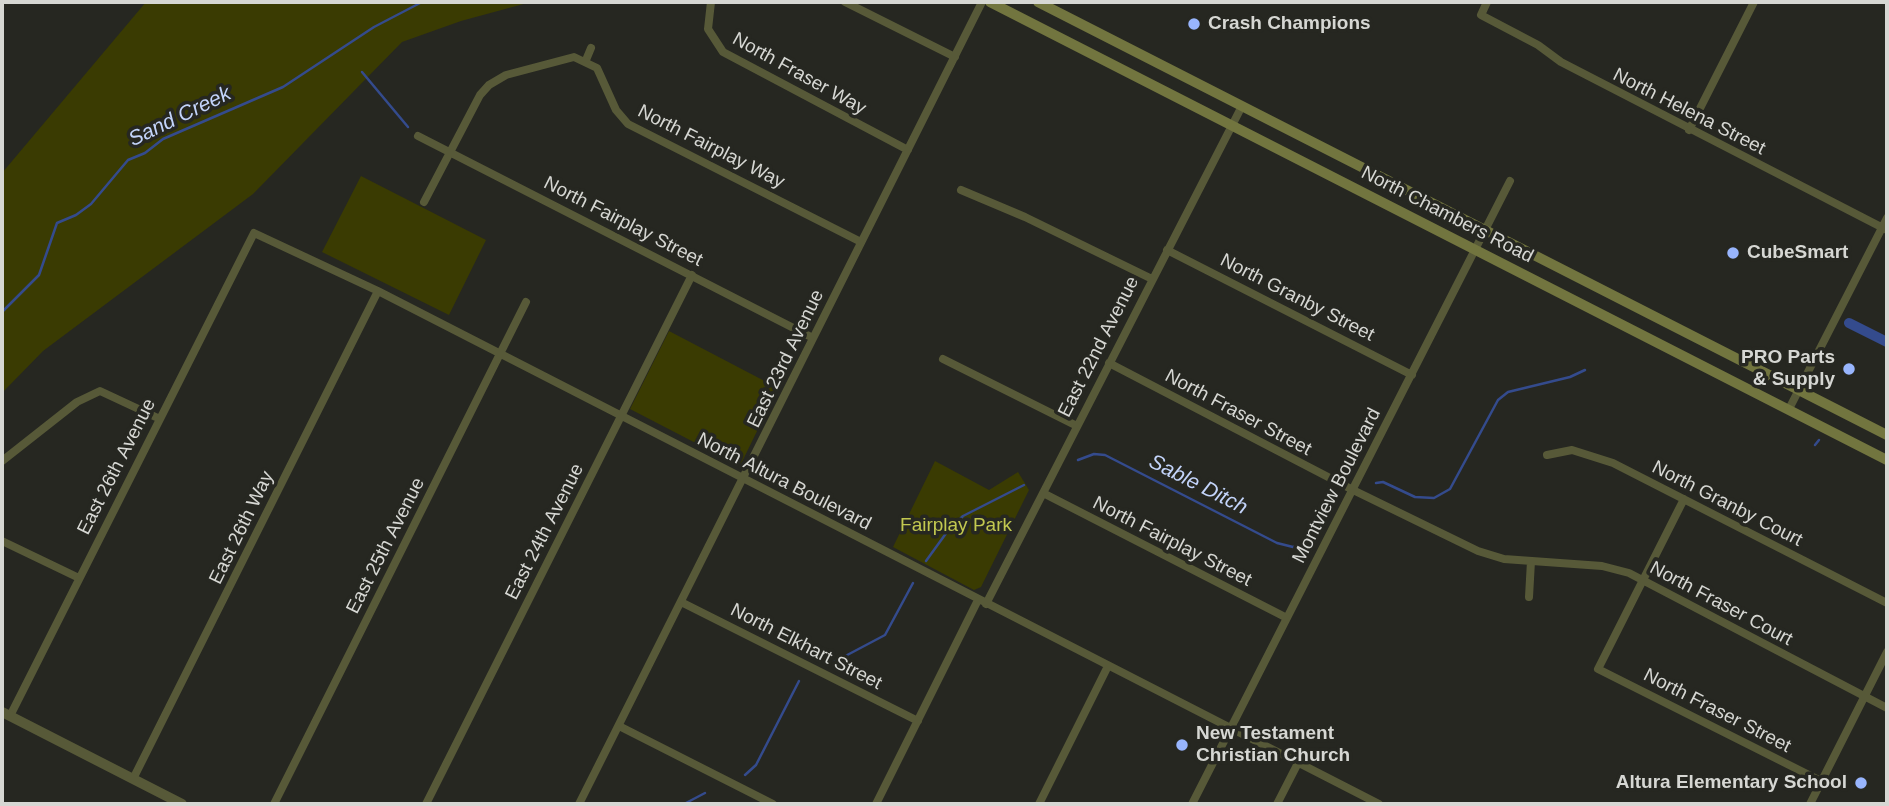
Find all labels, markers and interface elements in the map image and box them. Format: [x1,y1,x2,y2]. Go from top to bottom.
place label: Crash Champions [1208,13,1371,35]
marker: Crash Champions [1186,16,1202,32]
street label: North Fraser Way [728,28,870,120]
street label: North Helena Street [1609,64,1769,160]
water label: Sand Creek [125,81,235,153]
street label: North Fairplay Way [634,100,788,194]
street label: North Chambers Road [1357,162,1537,268]
street label: North Fairplay Street [540,172,706,272]
place label: CubeSmart [1747,242,1848,264]
marker: CubeSmart [1725,245,1741,261]
street label: North Granby Street [1216,249,1378,347]
street label: East 22nd Avenue [1054,273,1144,421]
street label: East 23rd Avenue [743,286,829,432]
place label: PRO Parts & Supply [1741,347,1835,391]
marker: PRO Parts & Supply [1841,361,1857,377]
street label: North Fraser Street [1161,365,1315,461]
street label: East 26th Avenue [73,395,161,539]
street label: Montview Boulevard [1288,405,1386,567]
street label: North Altura Boulevard [693,428,875,536]
water label: Sable Ditch [1144,449,1252,521]
street label: North Granby Court [1648,456,1806,552]
street label: East 24th Avenue [501,460,589,604]
street label: East 26th Way [205,468,279,588]
street label: East 25th Avenue [342,474,430,618]
street label: North Fairplay Street [1089,492,1255,592]
park label: Fairplay Park [900,515,1012,537]
street label: North Fraser Court [1646,557,1796,651]
street label: North Elkhart Street [726,599,886,695]
street label: North Fraser Street [1639,664,1795,758]
place label: New Testament Christian Church [1196,723,1350,767]
marker: New Testament Christian Church [1174,737,1190,753]
place label: Altura Elementary School [1616,772,1847,794]
marker: Altura Elementary School [1853,775,1869,791]

